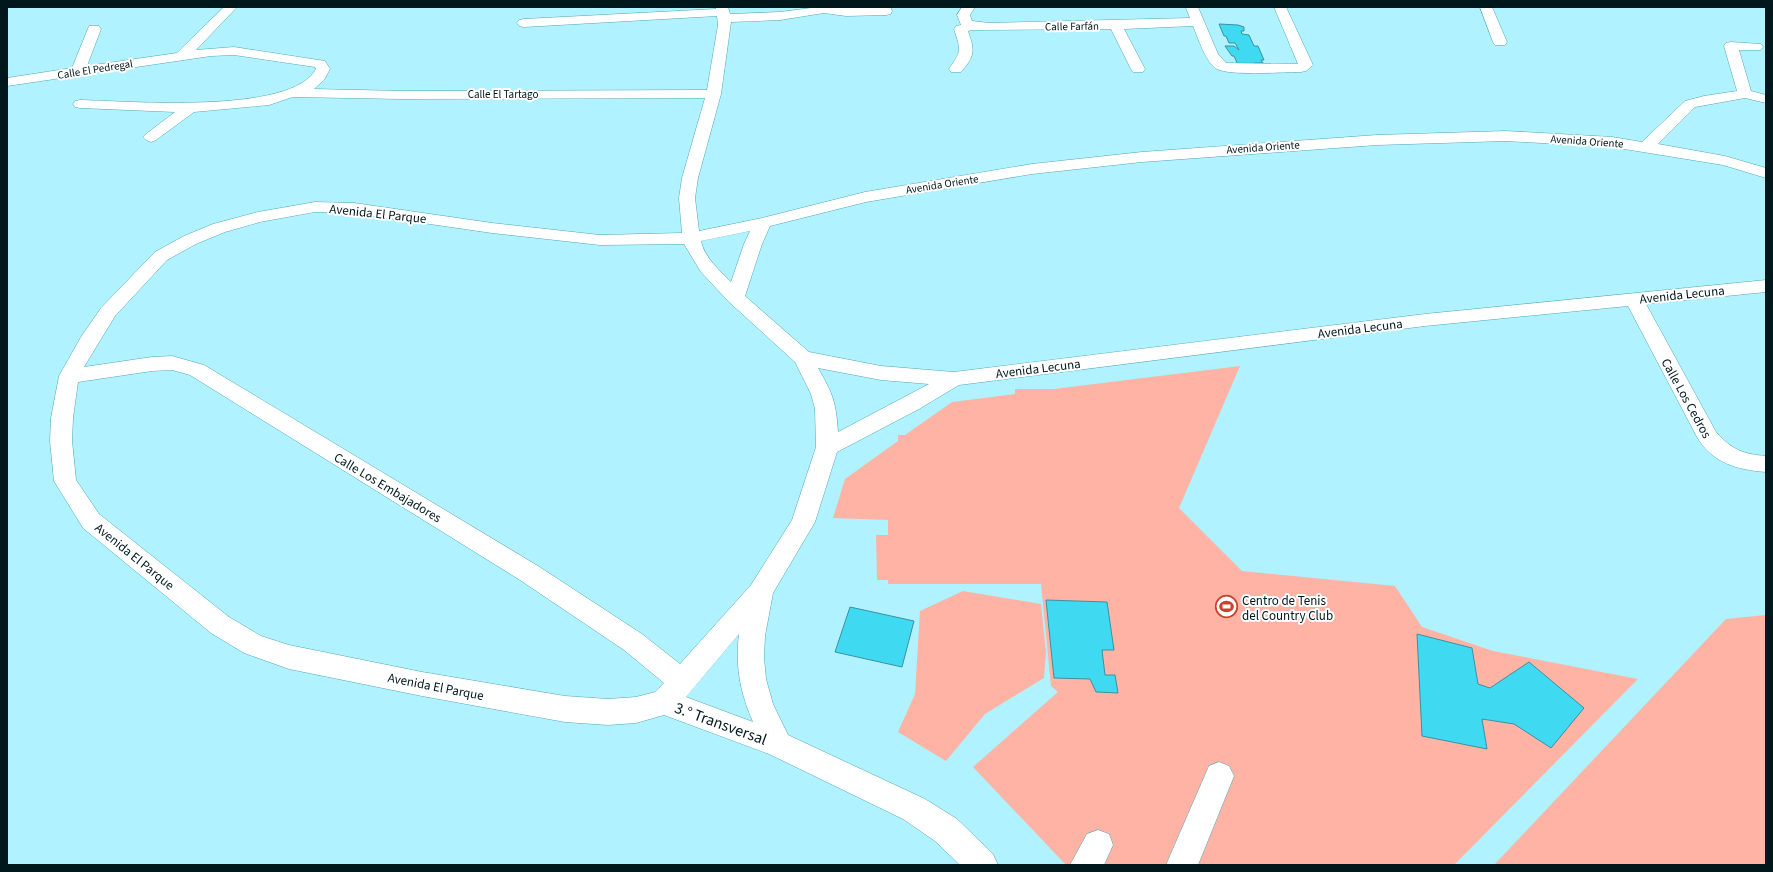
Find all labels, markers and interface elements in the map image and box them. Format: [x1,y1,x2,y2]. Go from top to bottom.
street label: Calle Farfán [1045,19,1099,34]
street label: Calle El Pedregal [56,56,134,83]
street label: Calle El Tartago [468,87,538,102]
street label: Avenida Oriente [1550,131,1625,152]
street label: Avenida Oriente [1226,137,1301,158]
street label: Avenida Oriente [905,171,980,198]
street label: Avenida El Parque [329,200,427,228]
street label: Avenida Lecuna [1639,282,1726,308]
street label: Avenida Lecuna [1317,315,1404,343]
street label: Avenida Lecuna [995,355,1082,383]
street label: Calle Los Cedros [1657,355,1716,442]
street label: Calle Los Embajadores [330,449,445,527]
street label: Avenida El Parque [91,519,178,594]
place label: Centro de Tenis del Country Club [1242,592,1333,625]
sports icon: Centro de Tenis del Country Club [1213,594,1239,620]
street label: Avenida El Parque [386,669,485,705]
street label: 3.° Transversal [671,697,770,751]

